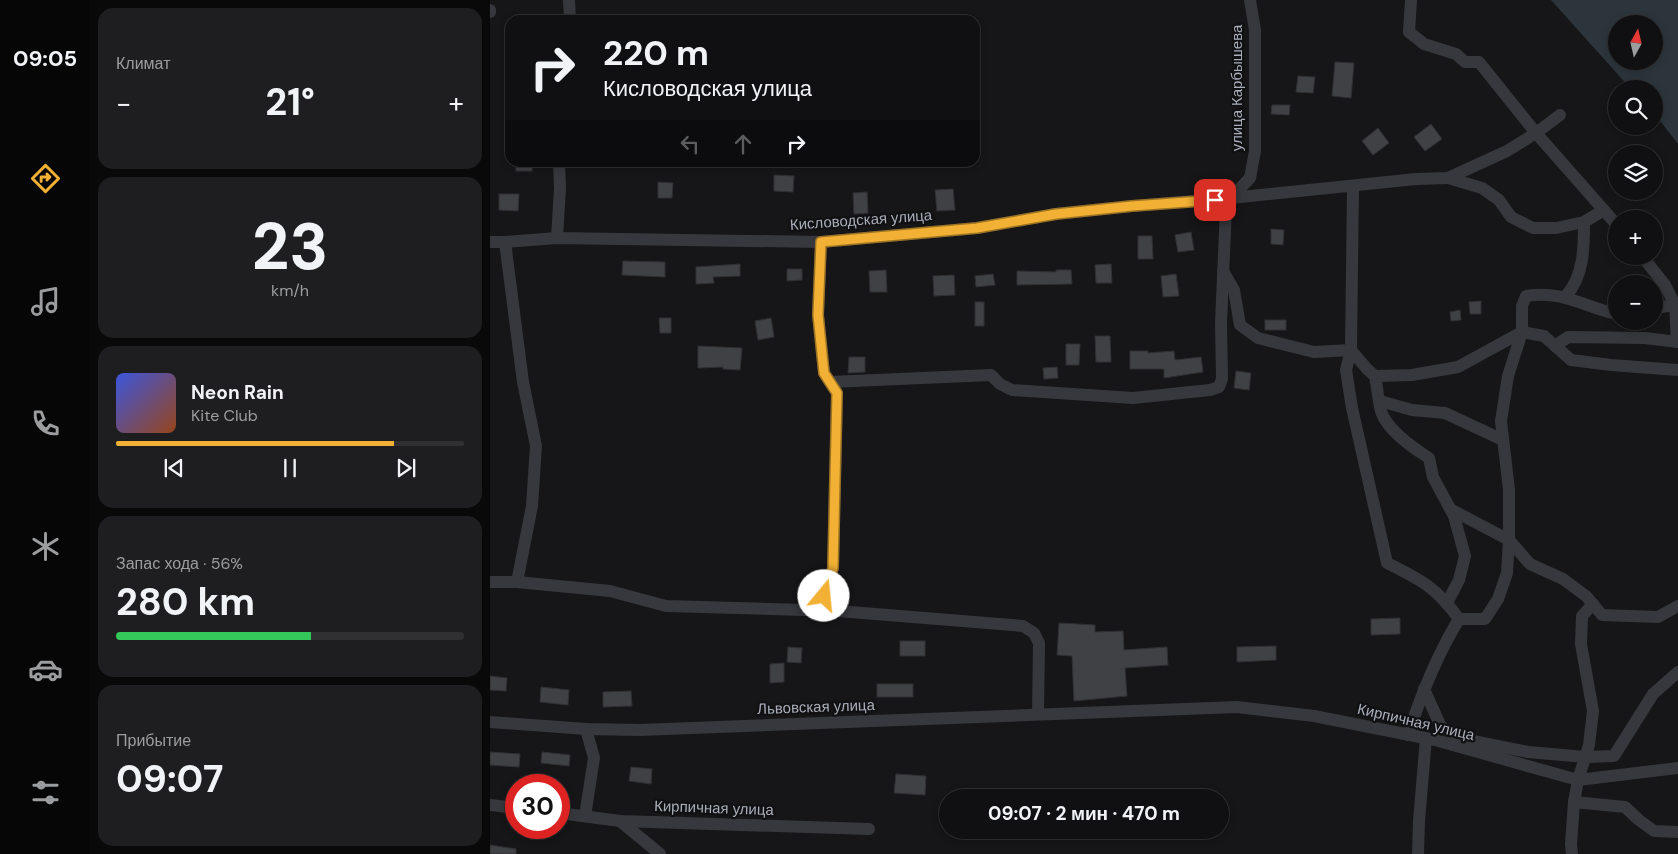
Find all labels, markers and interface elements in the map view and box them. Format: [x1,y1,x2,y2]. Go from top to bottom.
north arrow [1608,15,1662,70]
map controls [1608,15,1663,330]
street label: улица Карбышева [1227,24,1247,151]
text: 220 m [603,30,709,76]
icon: right [520,35,585,100]
text: 09:05 [13,44,77,73]
text: Климат [116,53,170,74]
text: Кисловодская улица [603,74,812,103]
text: 21° [265,77,315,127]
button: search [1608,80,1663,135]
text: − [116,85,131,122]
text: + [449,85,464,122]
icon: left [676,130,704,158]
icon: ahead [729,130,757,158]
icon: right [782,130,810,158]
button: layers [1608,145,1663,200]
icon: directions [28,161,63,196]
pin [1194,179,1236,221]
icon: arrive [1201,186,1229,214]
text: 23 [252,205,328,289]
street label: Кисловодская улица [789,205,933,235]
button: + [1608,210,1663,265]
button: − [1608,275,1663,330]
text: km/h [271,280,309,301]
icon: music [28,284,63,319]
text: Neon Rain [191,380,284,405]
text: Kite Club [191,405,258,426]
icon: phone [28,406,63,441]
icon: previous [160,454,188,482]
icon: pause [276,454,304,482]
icon: next [392,454,420,482]
icon: climate [28,529,63,564]
text: Запас хода · 56% [116,553,243,574]
position arrow [797,569,849,621]
text: 280 km [116,577,255,627]
icon: car [28,652,63,687]
street label: Львовская улица [757,695,876,719]
street label: Кирпичная улица [1355,699,1477,745]
text: Прибытие [116,730,191,751]
text: 09:07 [116,754,223,804]
speed limit sign: 30 [505,774,570,839]
icon: filters [28,775,63,810]
street label: Кирпичная улица [654,796,775,820]
text: 09:07 · 2 мин · 470 m [988,801,1180,826]

